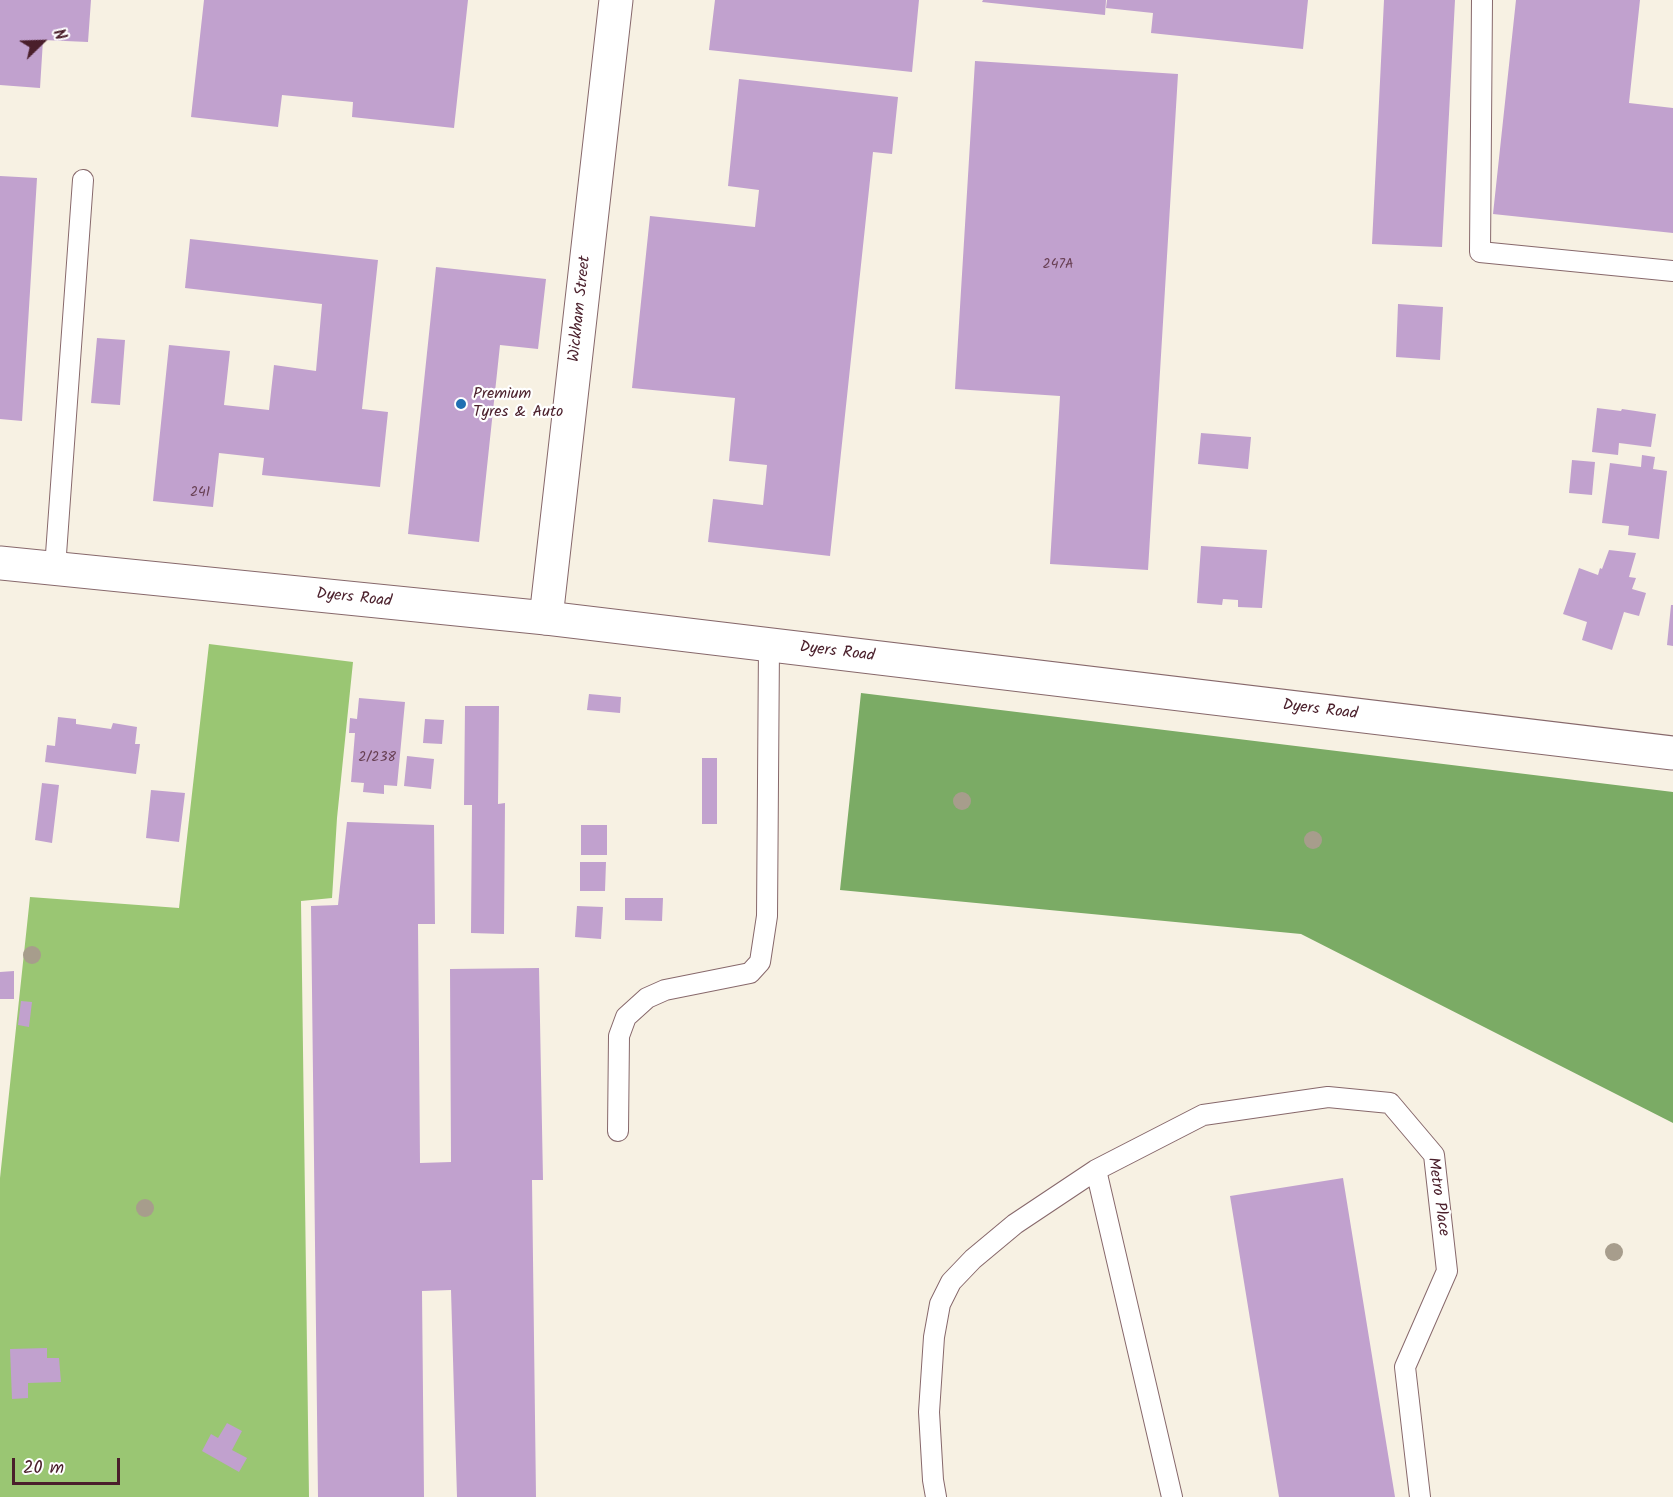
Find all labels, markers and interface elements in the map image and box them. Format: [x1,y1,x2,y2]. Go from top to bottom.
north arrow [12,12,72,72]
text: N [46,25,73,44]
street label: Wickham Street [566,255,596,363]
house number: 247A [1043,258,1073,274]
place label: Premium Tyres & Auto [473,385,563,423]
marker: Premium Tyres & Auto [454,397,468,411]
house number: 241 [190,486,210,502]
street label: Dyers Road [315,585,393,613]
street label: Dyers Road [798,639,876,667]
street label: Dyers Road [1281,697,1359,725]
house number: 2/238 [358,751,396,767]
street label: Metro Place [1422,1156,1452,1238]
scale bar [15,1446,123,1484]
text: 20 m [23,1454,64,1483]

